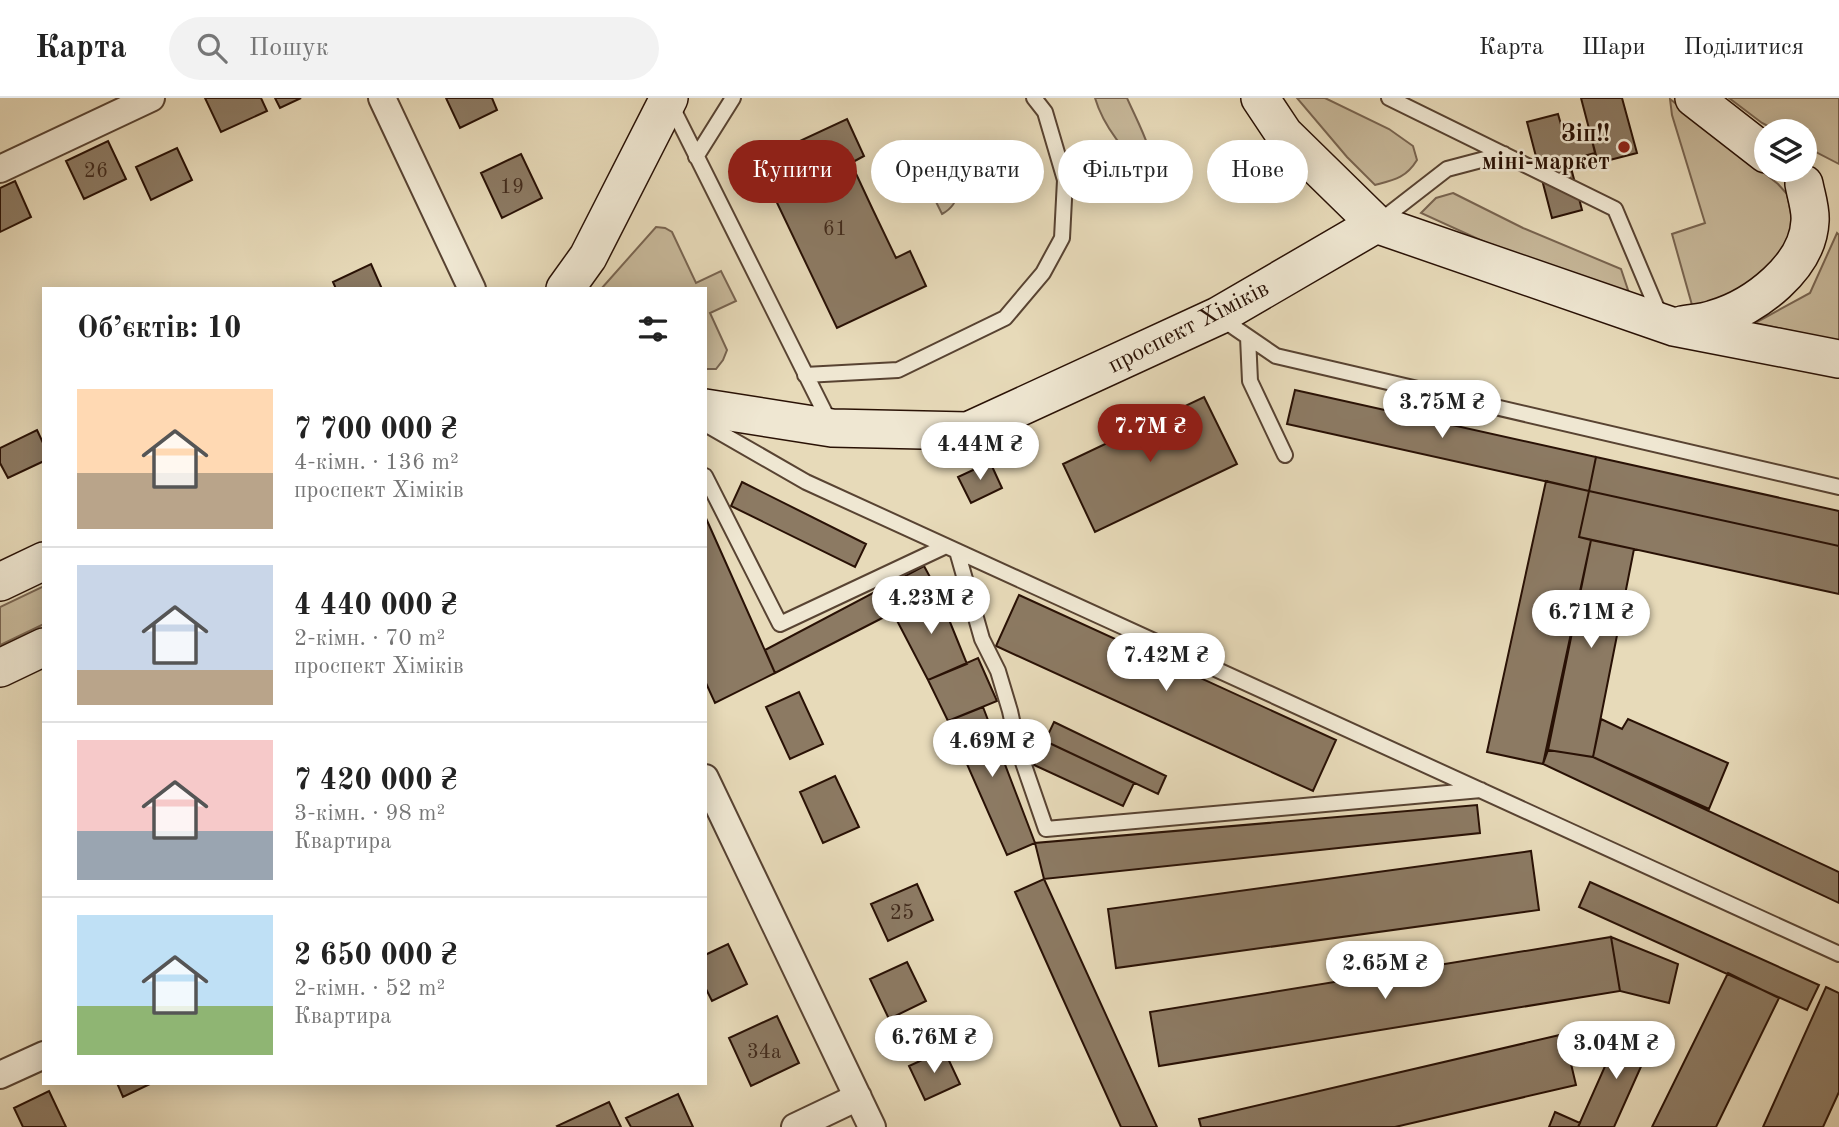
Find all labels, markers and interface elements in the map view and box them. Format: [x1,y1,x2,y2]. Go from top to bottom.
search box [169,17,659,80]
icon: search [193,29,231,67]
text: Карта [35,32,127,65]
text: Пошук [249,35,329,61]
text: Карта [1479,36,1544,60]
text: Шари [1582,36,1645,60]
text: Поділитися [1683,36,1804,60]
map controls [1754,119,1817,182]
button: layers [1754,119,1817,182]
place label: Зіп!! міні-маркет [1482,123,1610,175]
marker: Зіп!! міні-маркет [1616,139,1632,155]
chip: Купити [728,140,857,203]
chip: Орендувати [871,140,1044,203]
chip: Фільтри [1058,140,1193,203]
chip: Нове [1207,140,1308,203]
house number: 26 [84,161,108,182]
house number: 19 [500,177,524,198]
house number: 61 [823,219,847,240]
street label: проспект Хіміків [1105,277,1273,379]
icon: filters [634,310,672,348]
text: Об’єктів: 10 [77,314,241,344]
pin: 3.75M ₴ [1377,380,1507,440]
text: 3.75M ₴ [1399,391,1485,414]
pin: 7.7M ₴ [1093,404,1207,464]
text: 7 700 000 ₴ [294,415,458,445]
text: 7.7M ₴ [1114,415,1186,438]
icon: home [133,417,217,501]
pin: 4.44M ₴ [915,422,1045,482]
text: 4.44M ₴ [937,433,1023,456]
text: 4-кімн. · 136 m² [294,451,459,474]
text: проспект Хіміків [294,479,464,502]
pin: 4.23M ₴ [866,576,996,636]
text: 4.23M ₴ [888,587,974,610]
pin: 6.71M ₴ [1526,590,1656,650]
text: 4 440 000 ₴ [294,591,458,621]
icon: home [133,593,217,677]
text: 6.71M ₴ [1548,601,1634,624]
text: 2-кімн. · 70 m² [294,627,445,650]
pin: 7.42M ₴ [1101,634,1231,693]
text: 7.42M ₴ [1123,644,1209,667]
text: проспект Хіміків [294,655,464,678]
pin: 4.69M ₴ [927,720,1057,779]
text: 4.69M ₴ [949,730,1035,753]
text: 7 420 000 ₴ [294,766,458,796]
icon: home [133,768,217,852]
text: 3-кімн. · 98 m² [294,802,445,825]
text: Квартира [294,830,392,853]
house number: 25 [890,903,914,924]
text: 2 650 000 ₴ [294,941,458,971]
pin: 2.65M ₴ [1320,942,1450,1001]
icon: home [133,943,217,1027]
text: 2.65M ₴ [1342,952,1428,975]
text: 2-кімн. · 52 m² [294,977,445,1000]
text: Квартира [294,1005,392,1028]
pin: 6.76M ₴ [869,1016,999,1075]
pin: 3.04M ₴ [1551,1021,1681,1081]
text: 6.76M ₴ [891,1026,977,1049]
text: 3.04M ₴ [1573,1032,1659,1055]
house number: 34а [747,1042,781,1063]

